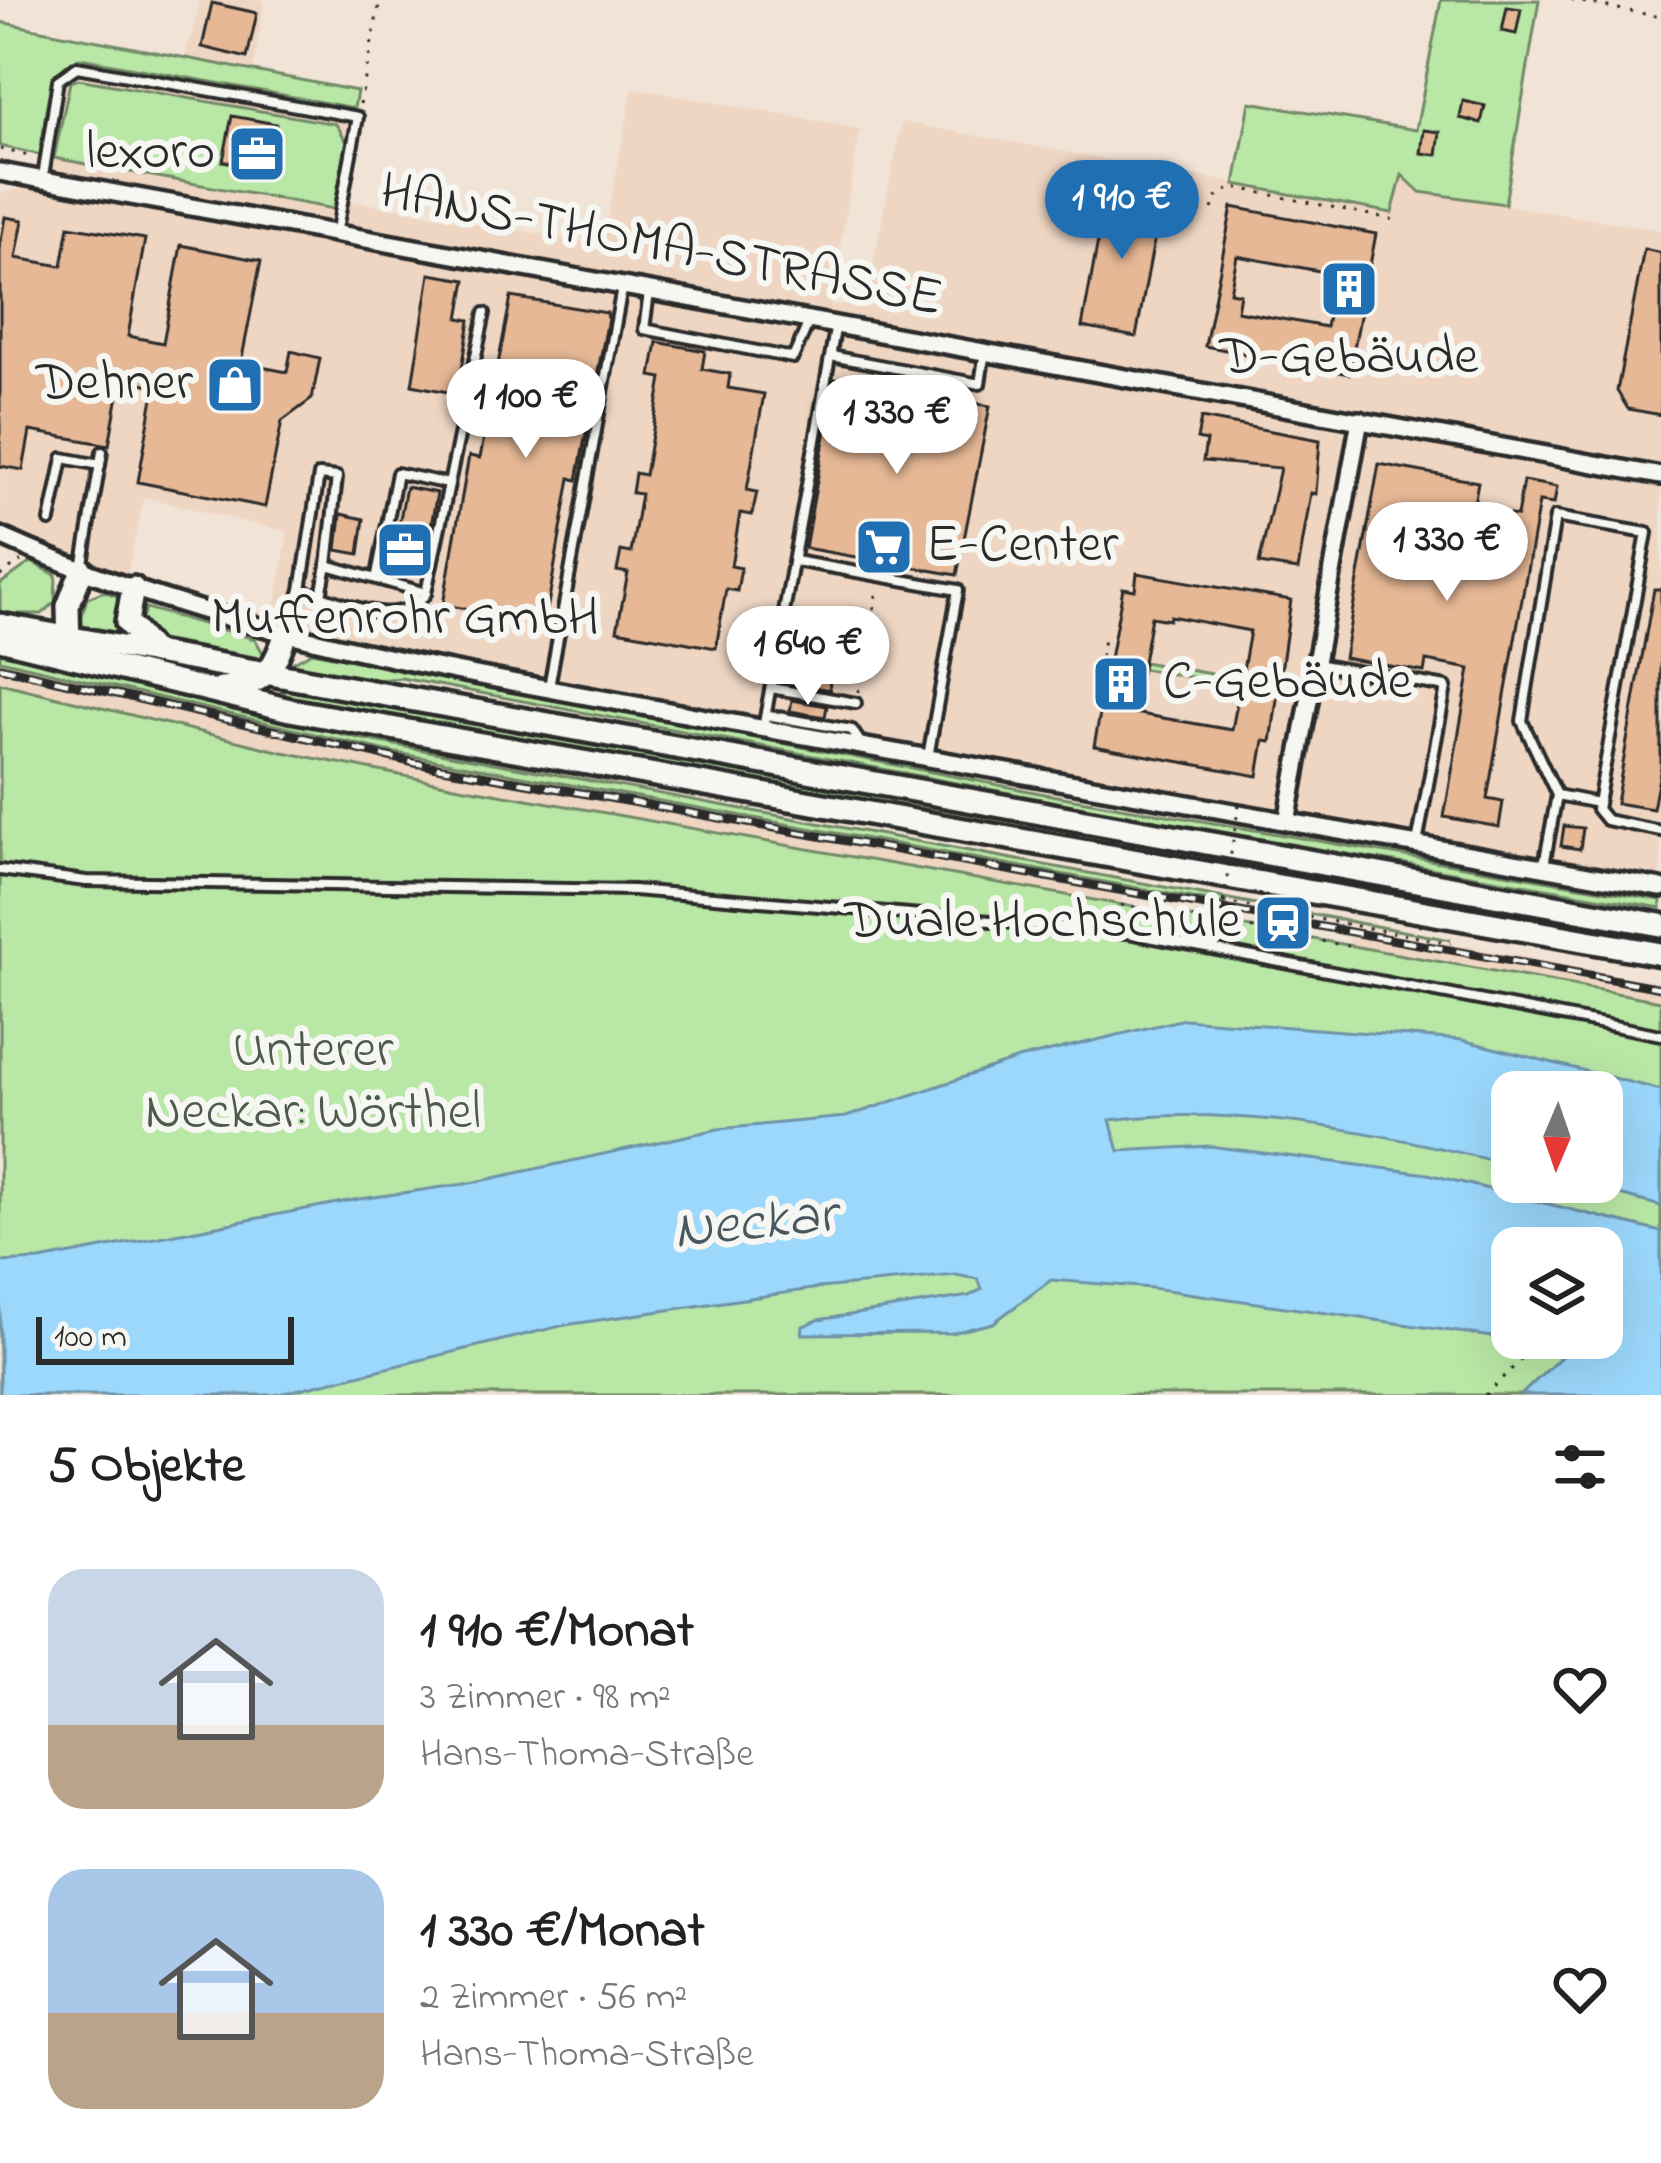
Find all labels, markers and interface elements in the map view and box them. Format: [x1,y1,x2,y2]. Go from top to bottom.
place label: lexoro [86,115,215,193]
office icon: lexoro [226,123,288,185]
street label: HANS-THOMA-STRASSE [373,154,949,340]
pin: 1 910 € [1011,160,1233,262]
text: 1 910 € [1072,170,1172,227]
building icon: D-Gebäude [1318,258,1380,320]
place label: D-Gebäude [1217,320,1479,398]
place label: Dehner [34,346,193,424]
shop icon: Dehner [204,354,266,416]
pin: 1 100 € [415,359,637,461]
text: 1 100 € [473,369,579,426]
pin: 1 330 € [786,375,1008,477]
text: 1 330 € [843,385,951,442]
pin: 1 330 € [1336,502,1558,604]
place label: E-Center [926,508,1119,586]
text: 1 330 € [1393,512,1501,569]
supermarket icon: E-Center [853,516,915,578]
office icon: Muffenrohr GmbH [374,519,436,581]
place label: Muffenrohr GmbH [211,581,599,659]
pin: 1 640 € [697,606,919,708]
text: 1 640 € [753,616,863,673]
place label: C-Gebäude [1163,645,1413,723]
building icon: C-Gebäude [1090,653,1152,715]
place label: Duale Hochschule [843,884,1242,962]
station icon: Duale Hochschule [1252,892,1314,954]
park label: Unterer Neckar: Wörthel [145,1013,481,1153]
north arrow [1491,1071,1623,1203]
map controls [1491,1071,1623,1359]
water label: Neckar [670,1175,847,1275]
button: layers [1491,1227,1623,1359]
scale bar [36,1311,294,1364]
text: 100 m [54,1314,127,1362]
text: 5 Objekte [48,1430,245,1505]
icon: filters [1547,1434,1613,1500]
text: 1 910 €/Monat [420,1595,694,1670]
icon: home [144,1617,288,1761]
icon: heart [1547,1656,1613,1722]
text: 3 Zimmer · 98 m² [420,1670,671,1727]
text: Hans-Thoma-Straße [420,1727,754,1784]
text: 1 330 €/Monat [420,1895,705,1970]
icon: home [144,1917,288,2061]
icon: heart [1547,1956,1613,2022]
text: 2 Zimmer · 56 m² [420,1970,687,2027]
text: Hans-Thoma-Straße [420,2027,754,2084]

